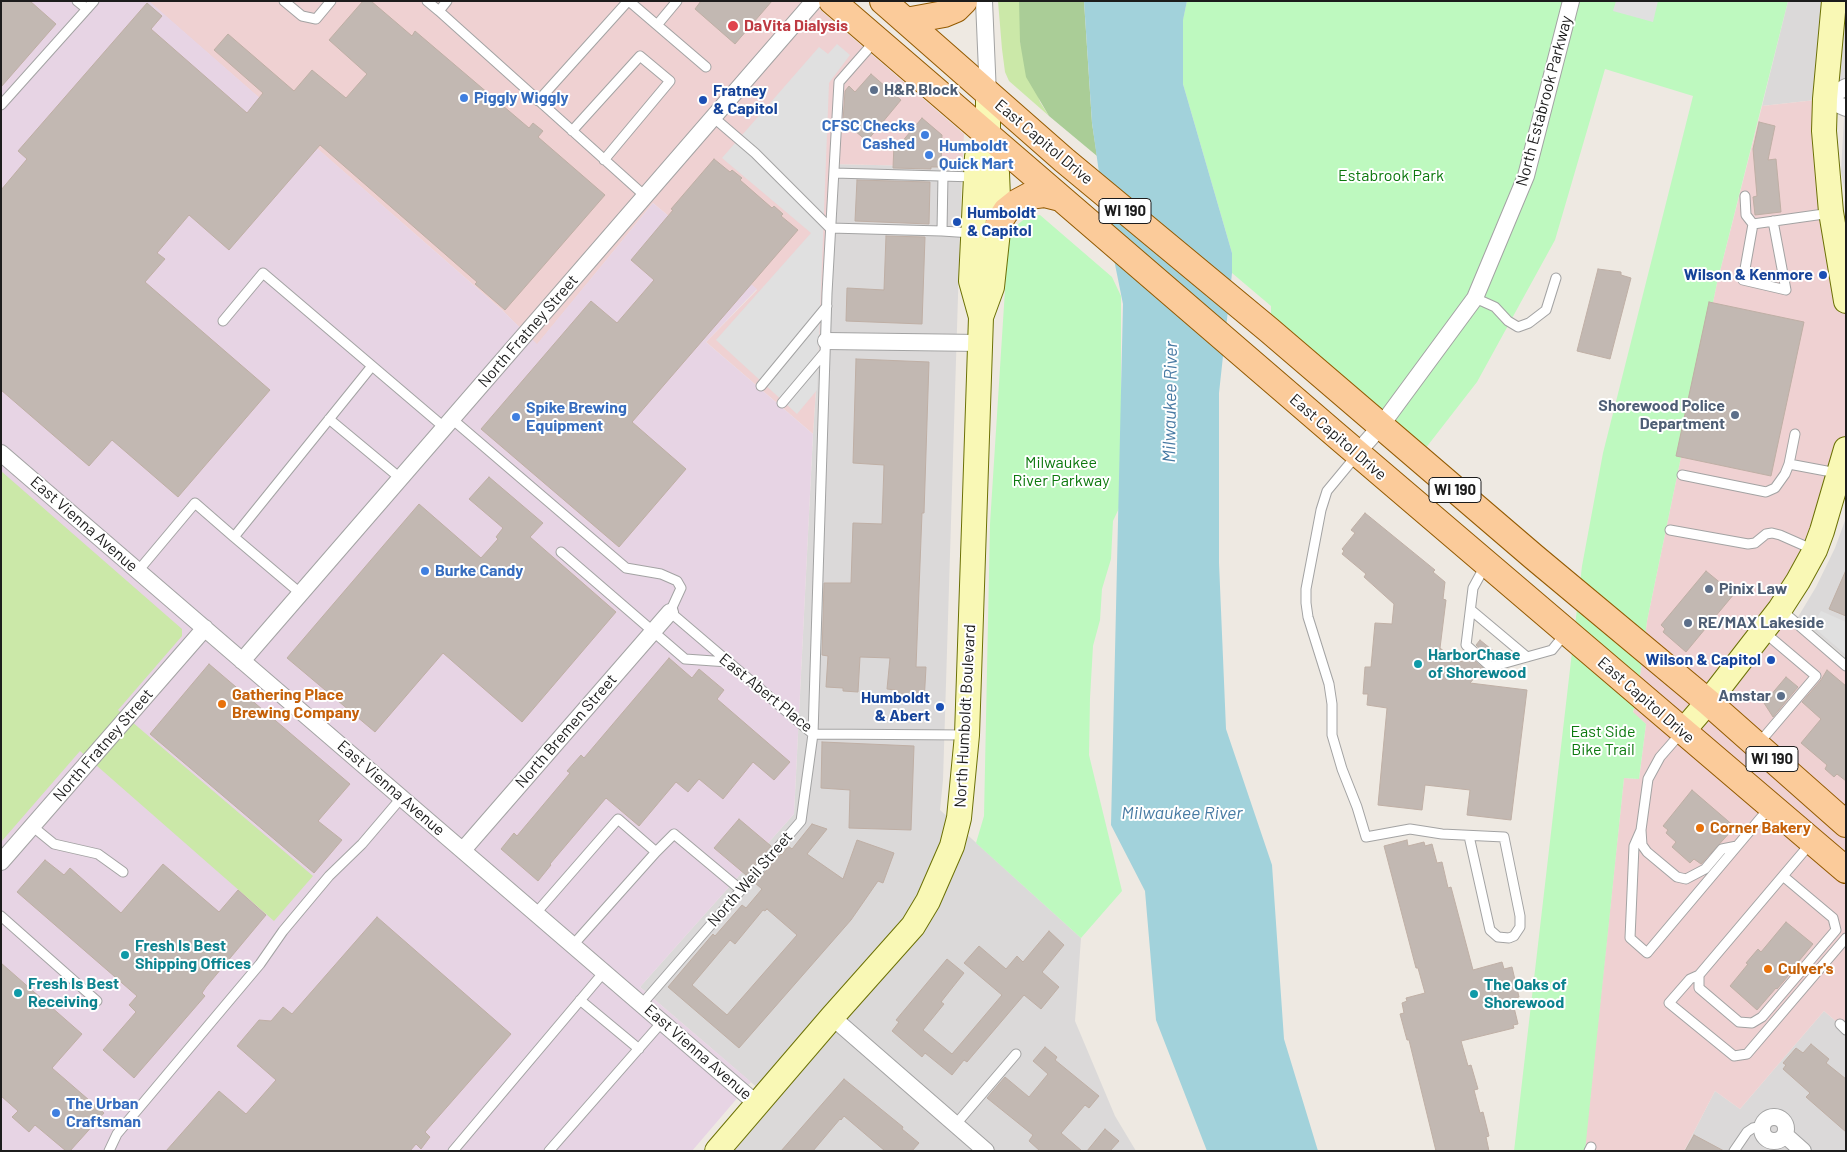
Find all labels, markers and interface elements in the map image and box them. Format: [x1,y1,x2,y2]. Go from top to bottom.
street label: North Estabrook Parkway [1512,14,1576,188]
place label: DaVita Dialysis [744,16,848,36]
marker: DaVita Dialysis [726,19,740,33]
place label: H&R Block [884,80,958,100]
place label: Fratney & Capitol [713,81,778,119]
marker: H&R Block [868,84,880,96]
place label: Piggly Wiggly [474,88,568,108]
marker: Piggly Wiggly [458,92,470,104]
marker: Fratney & Capitol [697,94,709,106]
street label: East Capitol Drive [991,95,1097,189]
place label: CFSC Checks Cashed [822,116,915,154]
marker: CFSC Checks Cashed [919,129,931,141]
place label: Humboldt Quick Mart [939,136,1014,174]
marker: Humboldt Quick Mart [923,149,935,161]
park label: Estabrook Park [1338,166,1444,186]
road number: WI 190 [1099,198,1151,224]
place label: Humboldt & Capitol [967,203,1036,241]
marker: Humboldt & Capitol [951,216,963,228]
place label: Wilson & Kenmore [1684,265,1813,285]
marker: Wilson & Kenmore [1817,269,1829,281]
street label: North Fratney Street [474,271,582,391]
water label: Milwaukee River [1158,341,1182,463]
street label: East Capitol Drive [1286,390,1390,484]
place label: Shorewood Police Department [1598,396,1725,434]
place label: Spike Brewing Equipment [526,398,627,436]
marker: Shorewood Police Department [1729,409,1741,421]
marker: Spike Brewing Equipment [510,411,522,423]
park label: Milwaukee River Parkway [1012,453,1110,491]
street label: East Vienna Avenue [26,472,142,576]
road number: WI 190 [1429,478,1481,502]
place label: Burke Candy [435,561,523,581]
marker: Burke Candy [419,565,431,577]
place label: Pinix Law [1719,579,1787,599]
marker: Pinix Law [1703,583,1715,595]
place label: RE/MAX Lakeside [1698,613,1824,633]
marker: RE/MAX Lakeside [1682,617,1694,629]
street label: North Humboldt Boulevard [951,624,979,808]
place label: HarborChase of Shorewood [1428,645,1526,683]
street label: East Abert Place [715,649,817,737]
place label: Wilson & Capitol [1646,650,1761,670]
street label: East Capitol Drive [1594,653,1698,747]
marker: Wilson & Capitol [1765,654,1777,666]
marker: HarborChase of Shorewood [1412,658,1424,670]
street label: North Bremen Street [511,670,621,792]
street label: North Fratney Street [49,685,157,805]
place label: Gathering Place Brewing Company [232,685,360,723]
place label: Amstar [1718,686,1771,706]
place label: Humboldt & Abert [861,688,930,726]
marker: Amstar [1775,690,1787,702]
marker: Gathering Place Brewing Company [216,698,228,710]
marker: Humboldt & Abert [934,701,946,713]
park label: East Side Bike Trail [1570,722,1636,760]
street label: East Vienna Avenue [333,736,449,840]
road number: WI 190 [1746,746,1798,772]
water label: Milwaukee River [1121,802,1243,824]
place label: Corner Bakery [1710,818,1811,838]
marker: Corner Bakery [1694,822,1706,834]
street label: North Weil Street [704,828,796,930]
place label: Fresh Is Best Shipping Offices [135,936,251,974]
marker: Fresh Is Best Shipping Offices [119,949,131,961]
place label: Culver's [1778,959,1834,979]
marker: Culver's [1762,963,1774,975]
place label: Fresh Is Best Receiving [28,974,119,1012]
place label: The Oaks of Shorewood [1484,975,1567,1013]
marker: Fresh Is Best Receiving [12,987,24,999]
marker: The Oaks of Shorewood [1468,988,1480,1000]
street label: East Vienna Avenue [640,1000,756,1104]
place label: The Urban Craftsman [66,1094,141,1132]
marker: The Urban Craftsman [50,1107,62,1119]

